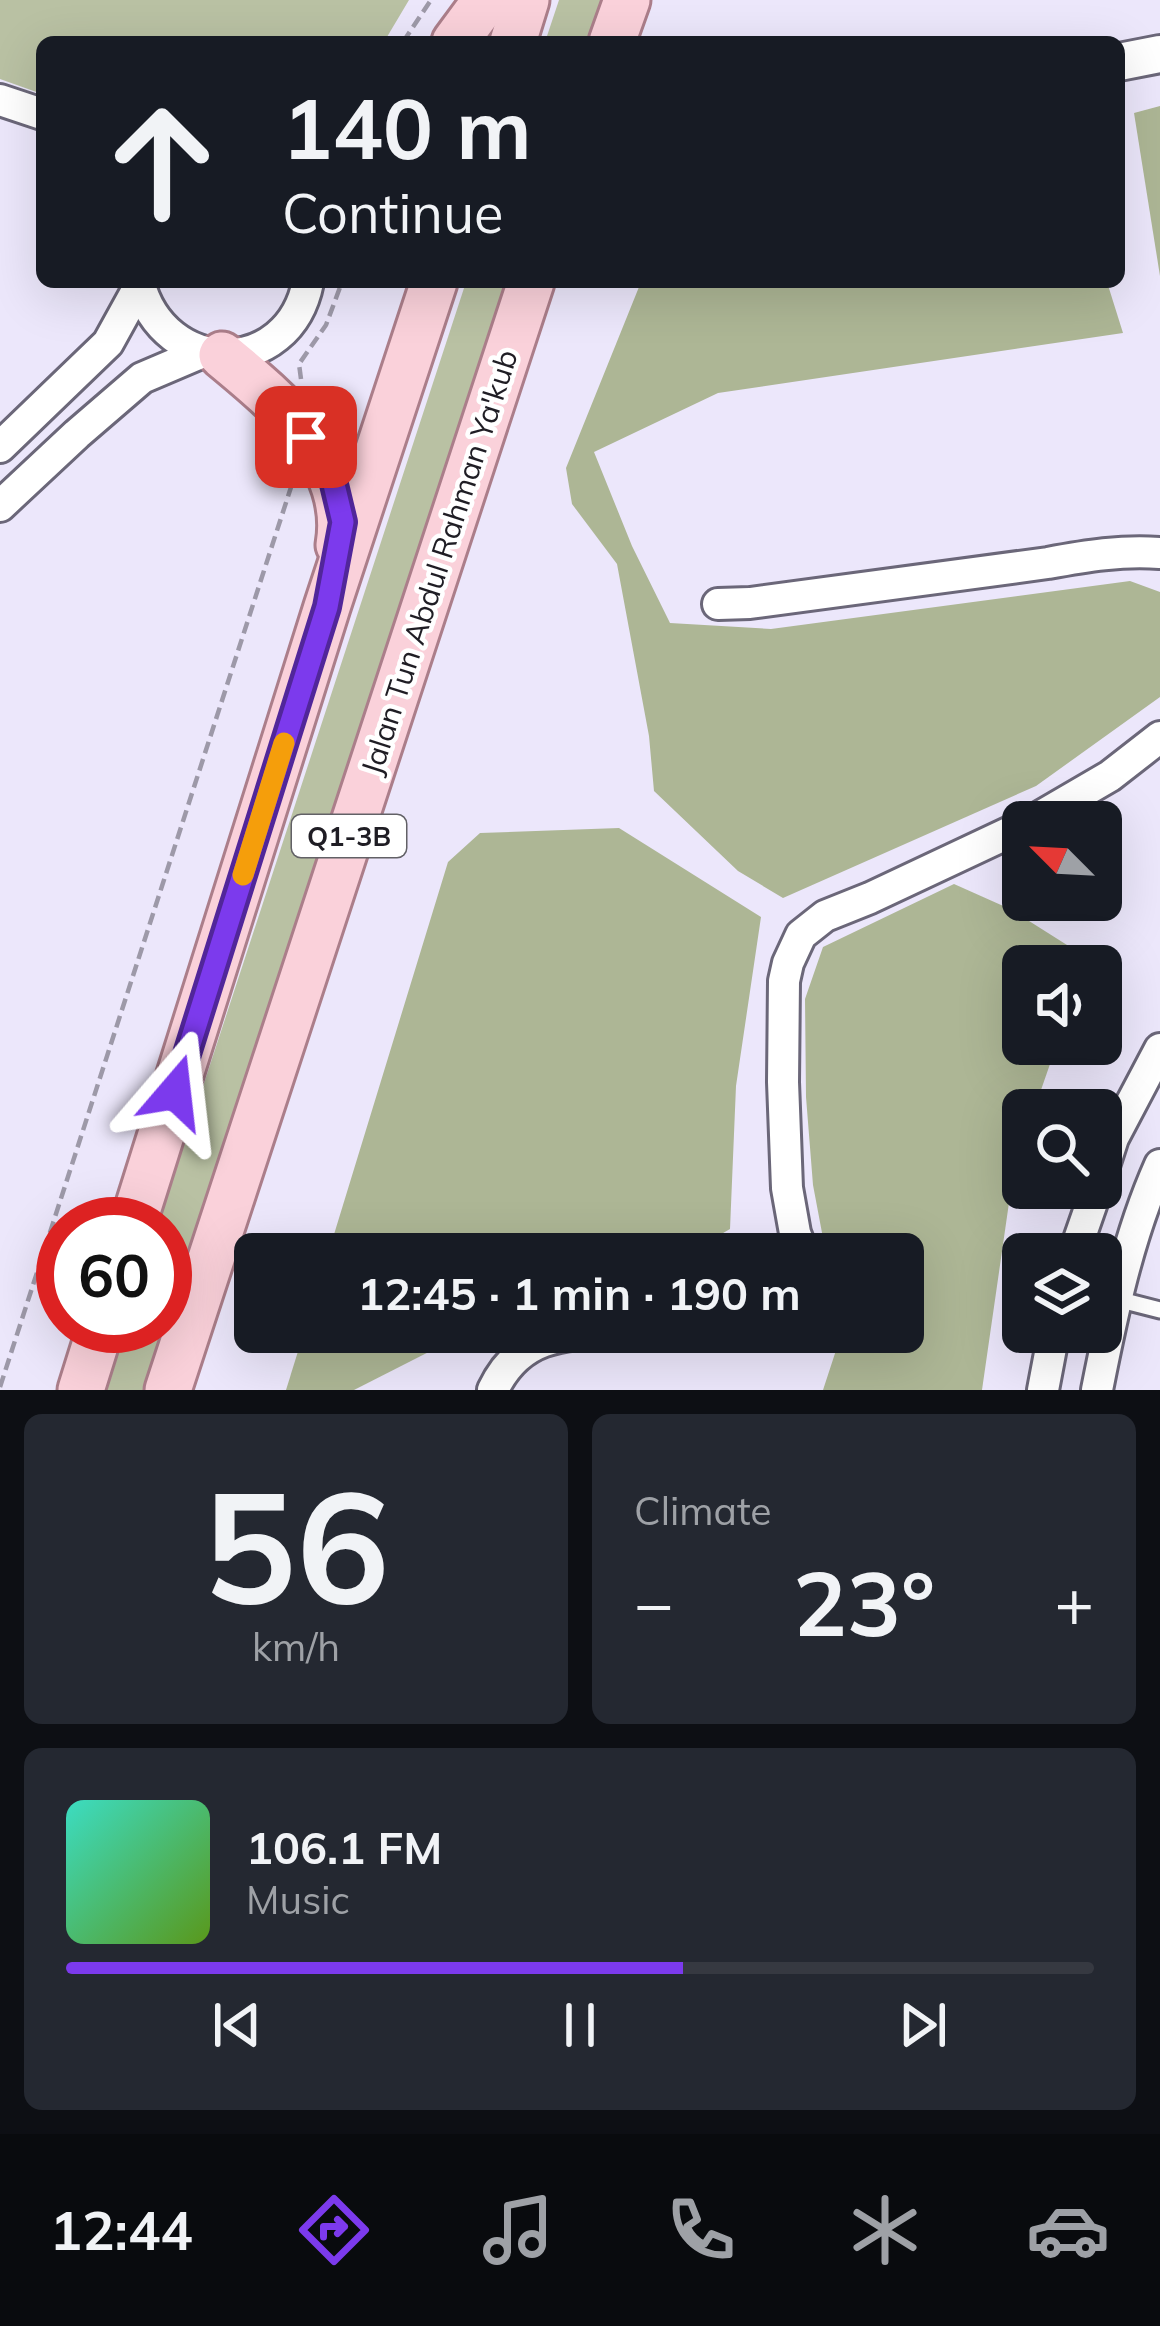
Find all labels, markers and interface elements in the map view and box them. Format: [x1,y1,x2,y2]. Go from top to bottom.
text: 140 m [282,75,532,180]
icon: ahead [84,84,240,240]
text: Continue [282,179,503,247]
street label: Jalan Tun Abdul Rahman Ya'kub [352,345,526,779]
pin [255,386,357,488]
icon: arrive [273,404,339,470]
north arrow [1002,801,1122,921]
map controls [1002,801,1122,1353]
road number: Q1-3B [292,815,406,857]
button: sound [1002,945,1122,1065]
position arrow [112,1029,238,1155]
button: search [1002,1089,1122,1209]
speed limit sign: 60 [36,1197,192,1353]
button: layers [1002,1233,1122,1353]
text: 12:45 · 1 min · 190 m [357,1265,801,1321]
text: 56 [202,1446,390,1642]
text: Climate [634,1486,772,1535]
text: 23° [793,1546,935,1659]
text: − [634,1561,674,1644]
text: + [1054,1561,1094,1644]
text: km/h [252,1622,340,1671]
text: 106.1 FM [246,1819,442,1875]
text: Music [246,1875,350,1924]
icon: previous [204,1992,270,2058]
icon: pause [547,1992,613,2058]
icon: next [890,1992,956,2058]
icon: directions [292,2188,376,2272]
icon: music [476,2188,560,2272]
icon: phone [659,2188,743,2272]
icon: climate [843,2188,927,2272]
icon: car [1026,2188,1110,2272]
text: 12:44 [50,2196,193,2264]

